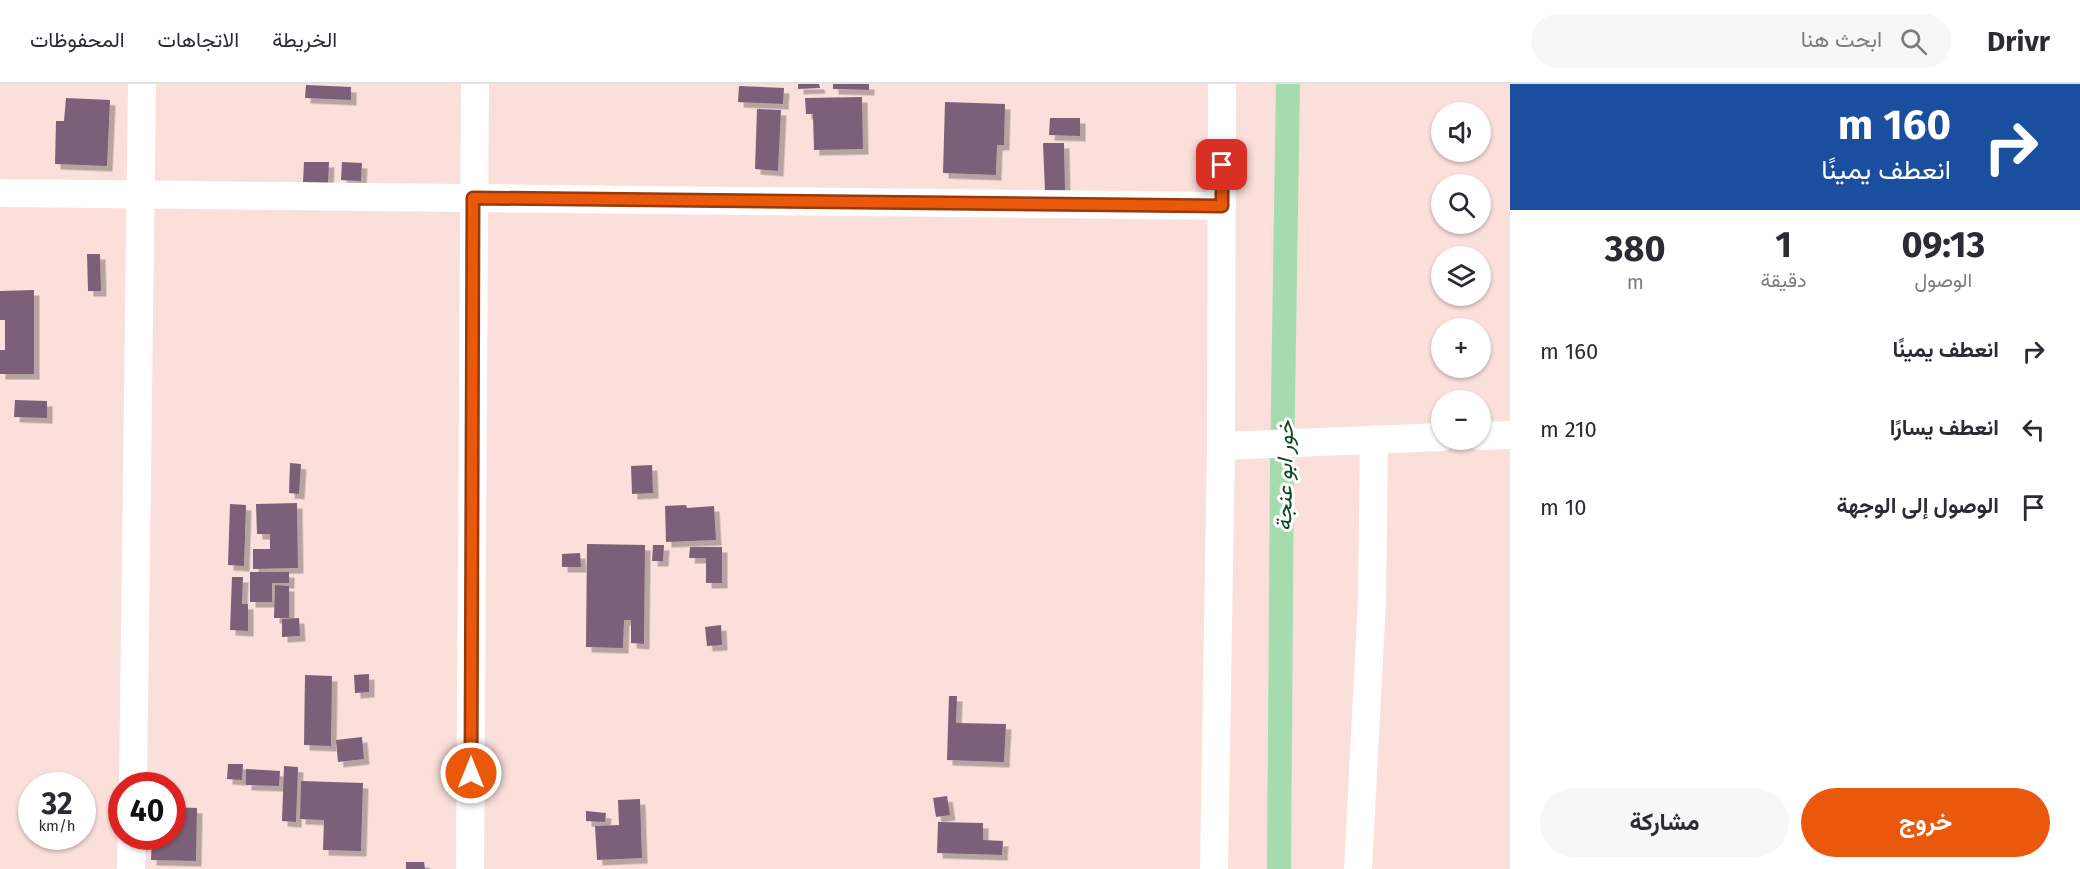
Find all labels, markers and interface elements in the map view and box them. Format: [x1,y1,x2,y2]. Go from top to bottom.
search box [1531,14,1951,68]
icon: search [1897,25,1930,58]
text: Drivr [1987,25,2050,58]
text: ابحث هنا [1801,26,1882,53]
text: المحفوظات [30,27,125,53]
text: الاتجاهات [158,27,239,53]
text: الخريطة [272,27,337,53]
text: 160 m [1838,100,1951,150]
map controls [1431,102,1491,450]
button: sound [1431,102,1491,162]
icon: right [1972,108,2050,186]
pin [1196,139,1247,190]
icon: arrive [1205,148,1238,181]
text: انعطف يمينًا [1821,154,1951,186]
button: search [1431,174,1491,234]
text: 1 [1775,223,1792,267]
text: 09:13 [1901,223,1985,267]
text: 380 [1605,227,1666,271]
button: layers [1431,246,1491,306]
text: دقيقة [1760,268,1807,292]
text: الوصول [1914,268,1972,292]
text: m [1627,270,1644,294]
button: + [1431,318,1491,378]
icon: right [2017,335,2050,368]
text: انعطف يمينًا [1892,336,1999,363]
text: 160 m [1540,338,1598,365]
button: − [1431,390,1491,450]
icon: left [2017,413,2050,446]
text: انعطف يسارًا [1890,414,1999,441]
text: 210 m [1540,416,1597,443]
water label: خور ابو عنجة [1270,419,1299,531]
icon: arrive [2017,491,2050,524]
text: الوصول إلى الوجهة [1836,492,1999,519]
text: 10 m [1540,494,1587,521]
position arrow [439,741,503,805]
speed limit sign: 40 [108,772,186,850]
text: 32 [42,786,72,822]
button: مشاركة [1540,788,1789,857]
button: خروج [1801,788,2050,857]
text: km/h [38,817,76,835]

